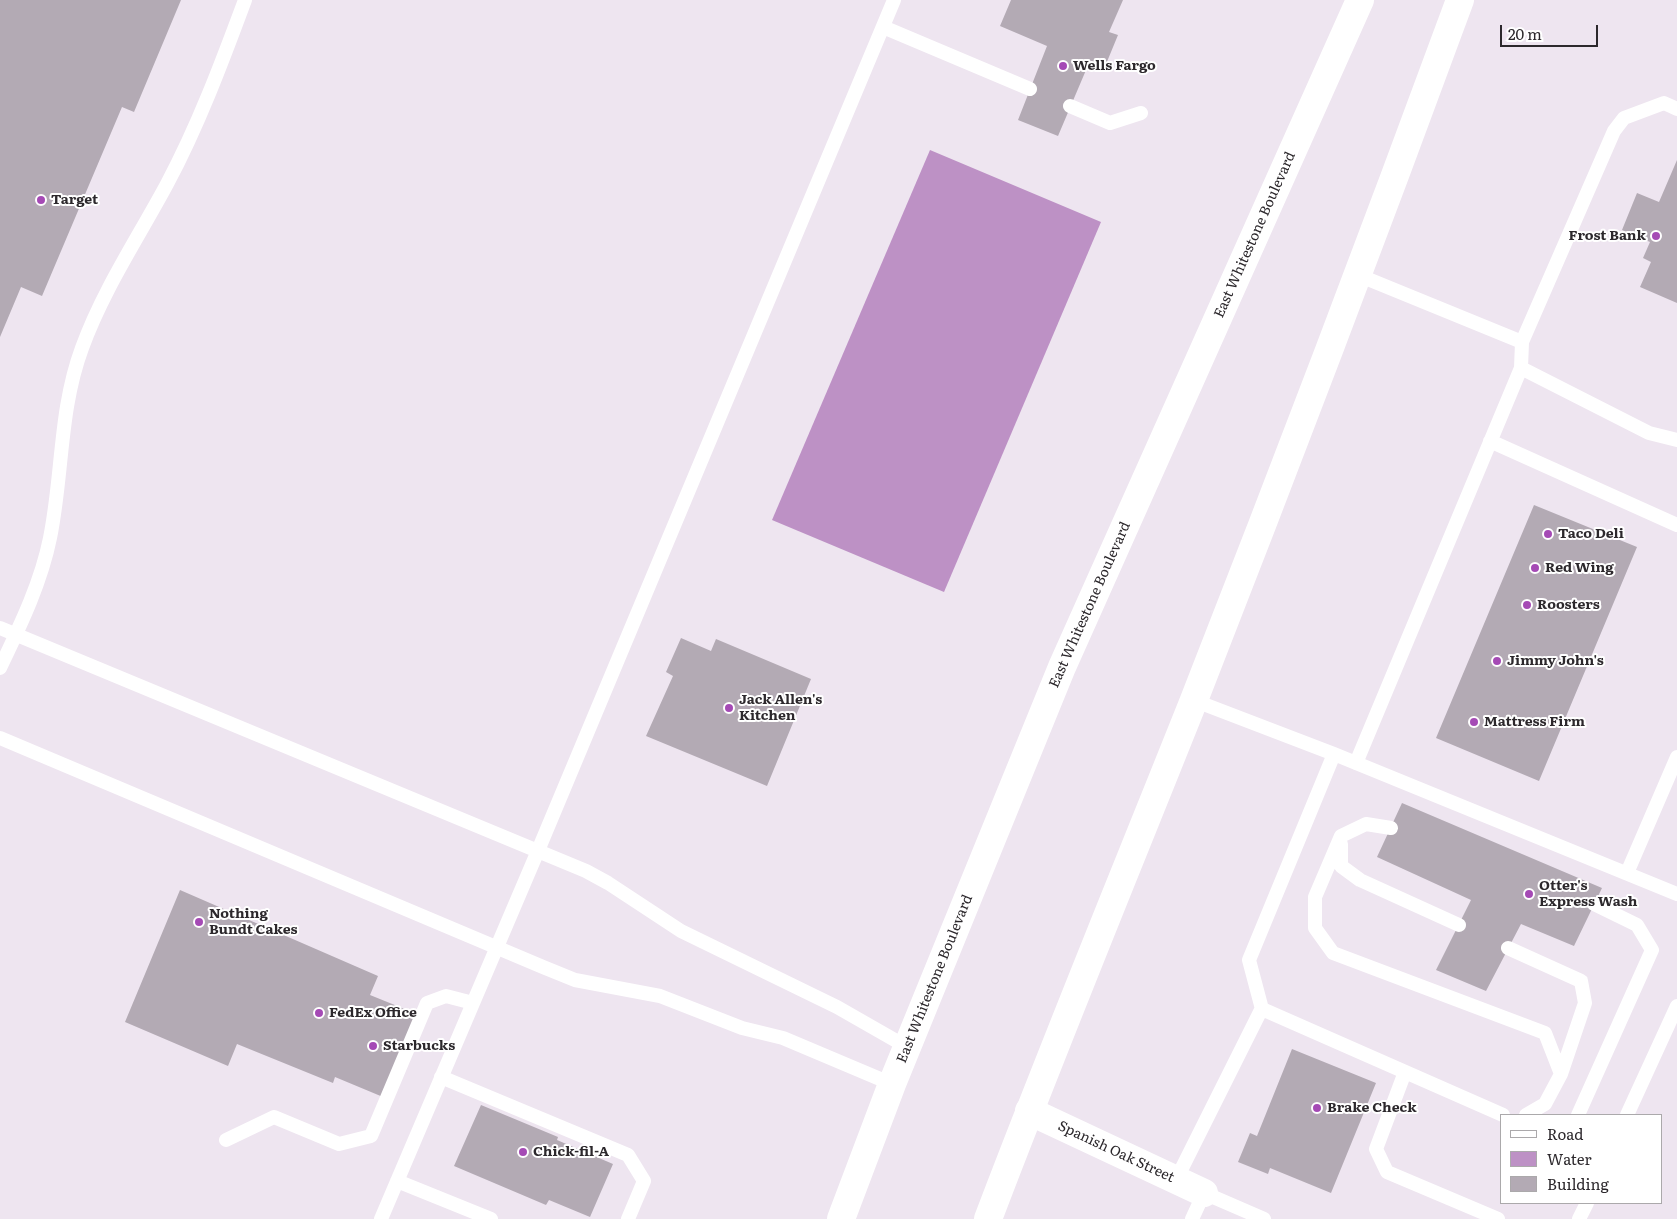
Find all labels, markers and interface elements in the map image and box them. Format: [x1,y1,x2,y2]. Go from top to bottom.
scale bar [1502,15,1600,47]
text: 20 m [1508,22,1542,45]
place label: Wells Fargo [1073,58,1156,74]
marker: Wells Fargo [1057,60,1069,72]
street label: East Whitestone Boulevard [1211,149,1299,321]
place label: Target [51,192,98,208]
marker: Target [35,194,47,206]
place label: Frost Bank [1569,228,1646,244]
marker: Frost Bank [1650,230,1662,242]
street label: East Whitestone Boulevard [1046,519,1134,691]
place label: Taco Deli [1558,526,1624,542]
marker: Taco Deli [1542,528,1554,540]
place label: Red Wing [1545,560,1614,576]
marker: Red Wing [1529,562,1541,574]
place label: Roosters [1537,597,1600,613]
marker: Roosters [1521,599,1533,611]
place label: Jimmy John's [1507,653,1604,669]
marker: Jimmy John's [1491,655,1503,667]
place label: Jack Allen's Kitchen [739,692,822,724]
marker: Jack Allen's Kitchen [723,702,735,714]
place label: Mattress Firm [1484,714,1585,730]
marker: Mattress Firm [1468,716,1480,728]
place label: Otter's Express Wash [1539,878,1637,910]
marker: Otter's Express Wash [1523,888,1535,900]
street label: East Whitestone Boulevard [894,892,976,1066]
place label: Nothing Bundt Cakes [209,906,298,939]
marker: Nothing Bundt Cakes [193,916,205,928]
place label: FedEx Office [329,1005,417,1021]
marker: FedEx Office [313,1007,325,1019]
place label: Starbucks [383,1038,455,1054]
marker: Starbucks [367,1040,379,1052]
place label: Brake Check [1327,1100,1417,1116]
marker: Brake Check [1311,1102,1323,1114]
legend [1500,1114,1662,1204]
street label: Spanish Oak Street [1055,1118,1177,1186]
text: Road [1547,1122,1583,1145]
place label: Chick-fil-A [533,1144,609,1160]
marker: Chick-fil-A [517,1146,529,1158]
text: Water [1547,1147,1592,1170]
text: Building [1547,1172,1609,1195]

